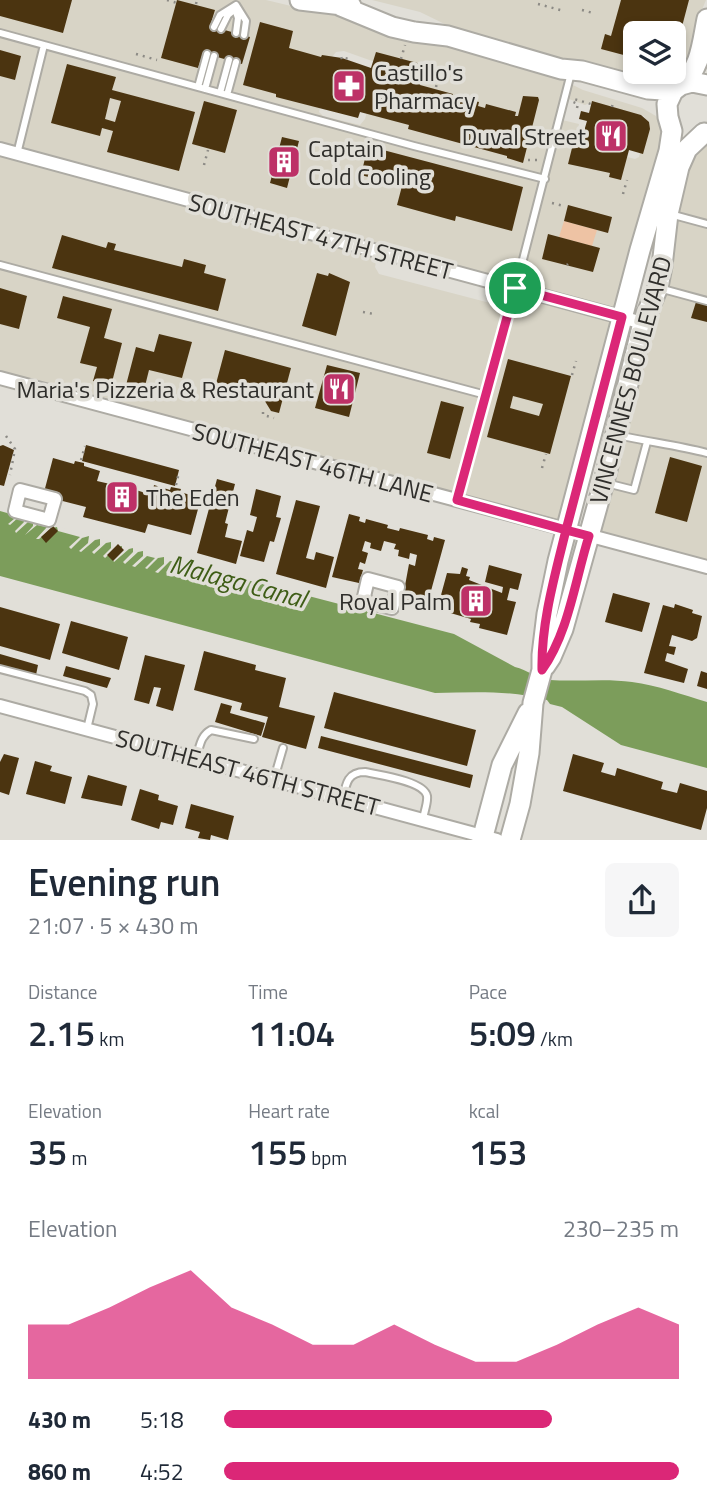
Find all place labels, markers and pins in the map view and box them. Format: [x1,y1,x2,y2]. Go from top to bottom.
place label: Castillo's Pharmacy [374,54,476,118]
pharmacy icon: Castillo's Pharmacy [330,67,368,105]
restaurant icon: Duval Street [592,117,630,155]
place label: Duval Street [462,118,587,154]
place label: Captain Cold Cooling [308,130,431,194]
building icon: Captain Cold Cooling [265,143,303,181]
pin [485,258,545,318]
restaurant icon: Maria's Pizzeria & Restaurant [320,370,358,408]
place label: Maria's Pizzeria & Restaurant [16,371,315,407]
building icon: The Eden [103,478,141,516]
place label: The Eden [146,479,240,515]
building icon: Royal Palm [457,582,495,620]
place label: Royal Palm [339,583,452,619]

